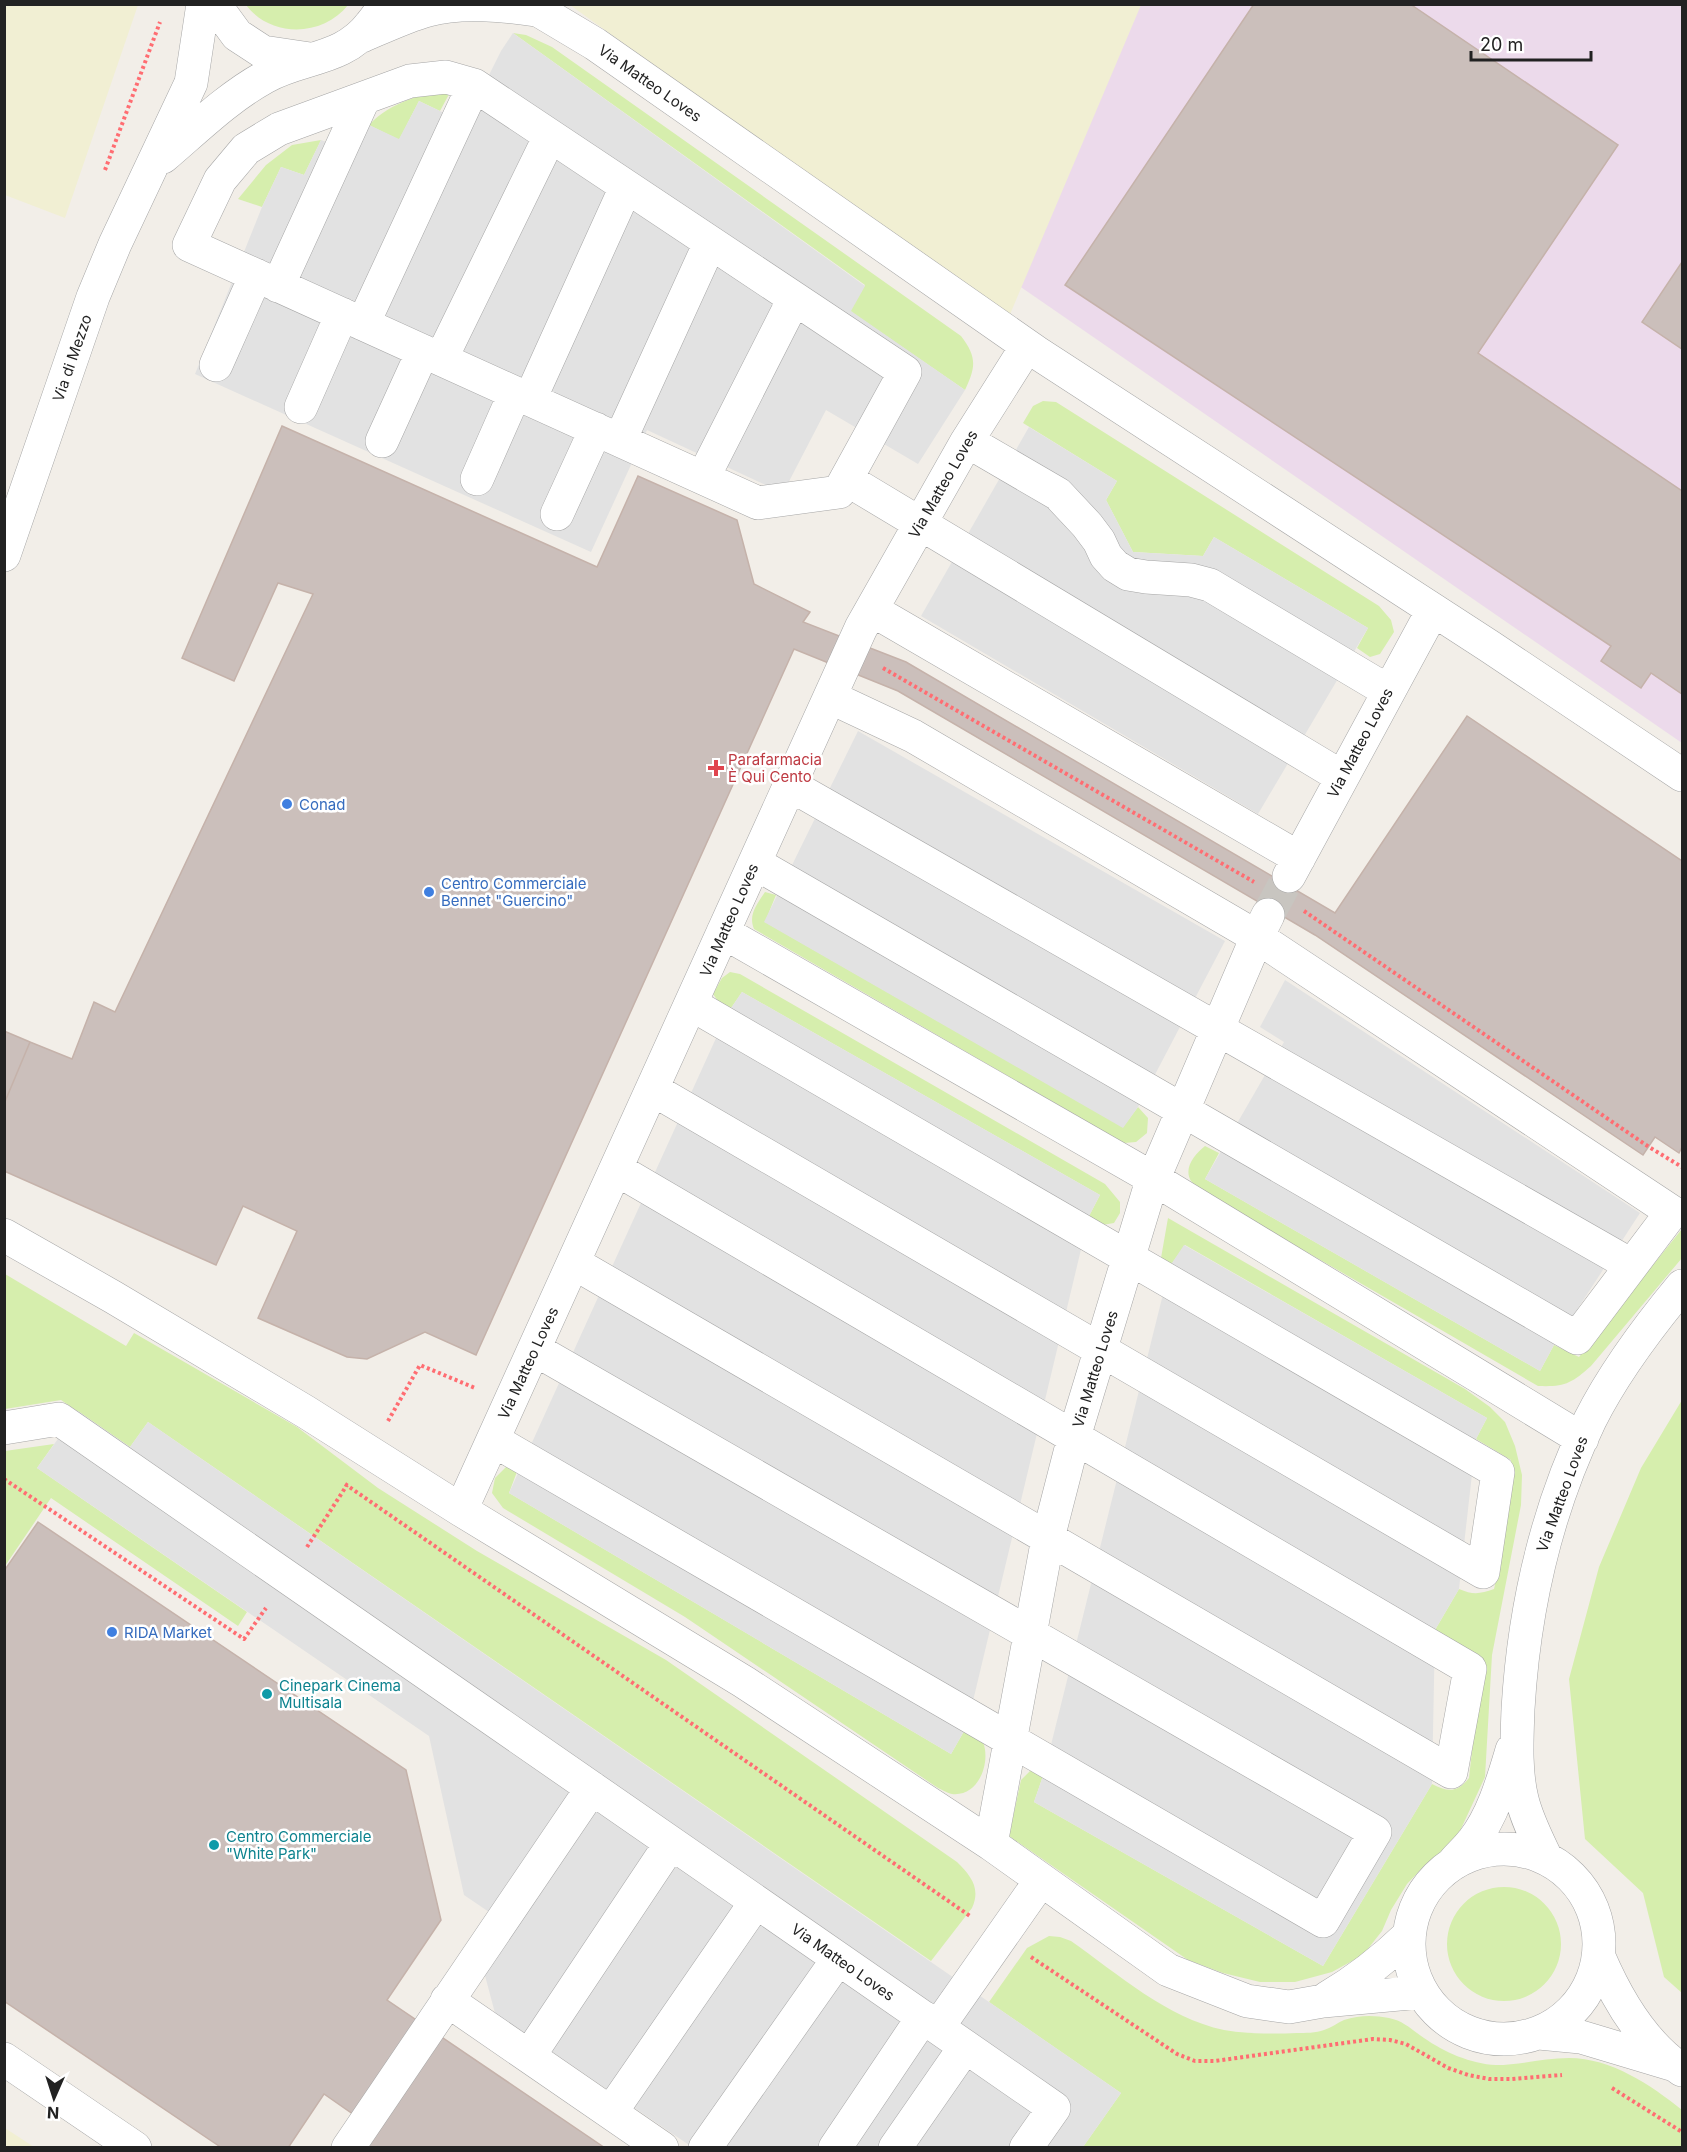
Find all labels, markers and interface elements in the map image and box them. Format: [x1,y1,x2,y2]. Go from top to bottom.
scale bar [1471,24,1591,62]
text: 20 m [1480,34,1523,55]
street label: Via Matteo Loves [595,40,705,126]
street label: Via di Mezzo [48,312,96,404]
street label: Via Matteo Loves [904,426,982,542]
street label: Via Matteo Loves [1323,685,1397,801]
place label: Parafarmacia È Qui Cento [728,750,822,786]
marker: Parafarmacia È Qui Cento [709,761,723,775]
place label: Conad [299,795,345,814]
marker: Conad [280,797,294,811]
street label: Via Matteo Loves [696,860,762,980]
place label: Centro Commerciale Bennet "Guercino" [441,874,586,910]
marker: Centro Commerciale Bennet "Guercino" [422,885,436,899]
street label: Via Matteo Loves [494,1304,562,1422]
street label: Via Matteo Loves [1068,1308,1122,1430]
street label: Via Matteo Loves [1532,1433,1592,1554]
place label: RIDA Market [124,1623,212,1642]
marker: RIDA Market [105,1625,119,1639]
place label: Cinepark Cinema Multisala [279,1676,401,1712]
marker: Cinepark Cinema Multisala [260,1687,274,1701]
place label: Centro Commerciale "White Park" [226,1827,371,1863]
marker: Centro Commerciale "White Park" [207,1838,221,1852]
street label: Via Matteo Loves [788,1919,898,2005]
north arrow [24,2068,84,2128]
text: N [47,2103,60,2123]

